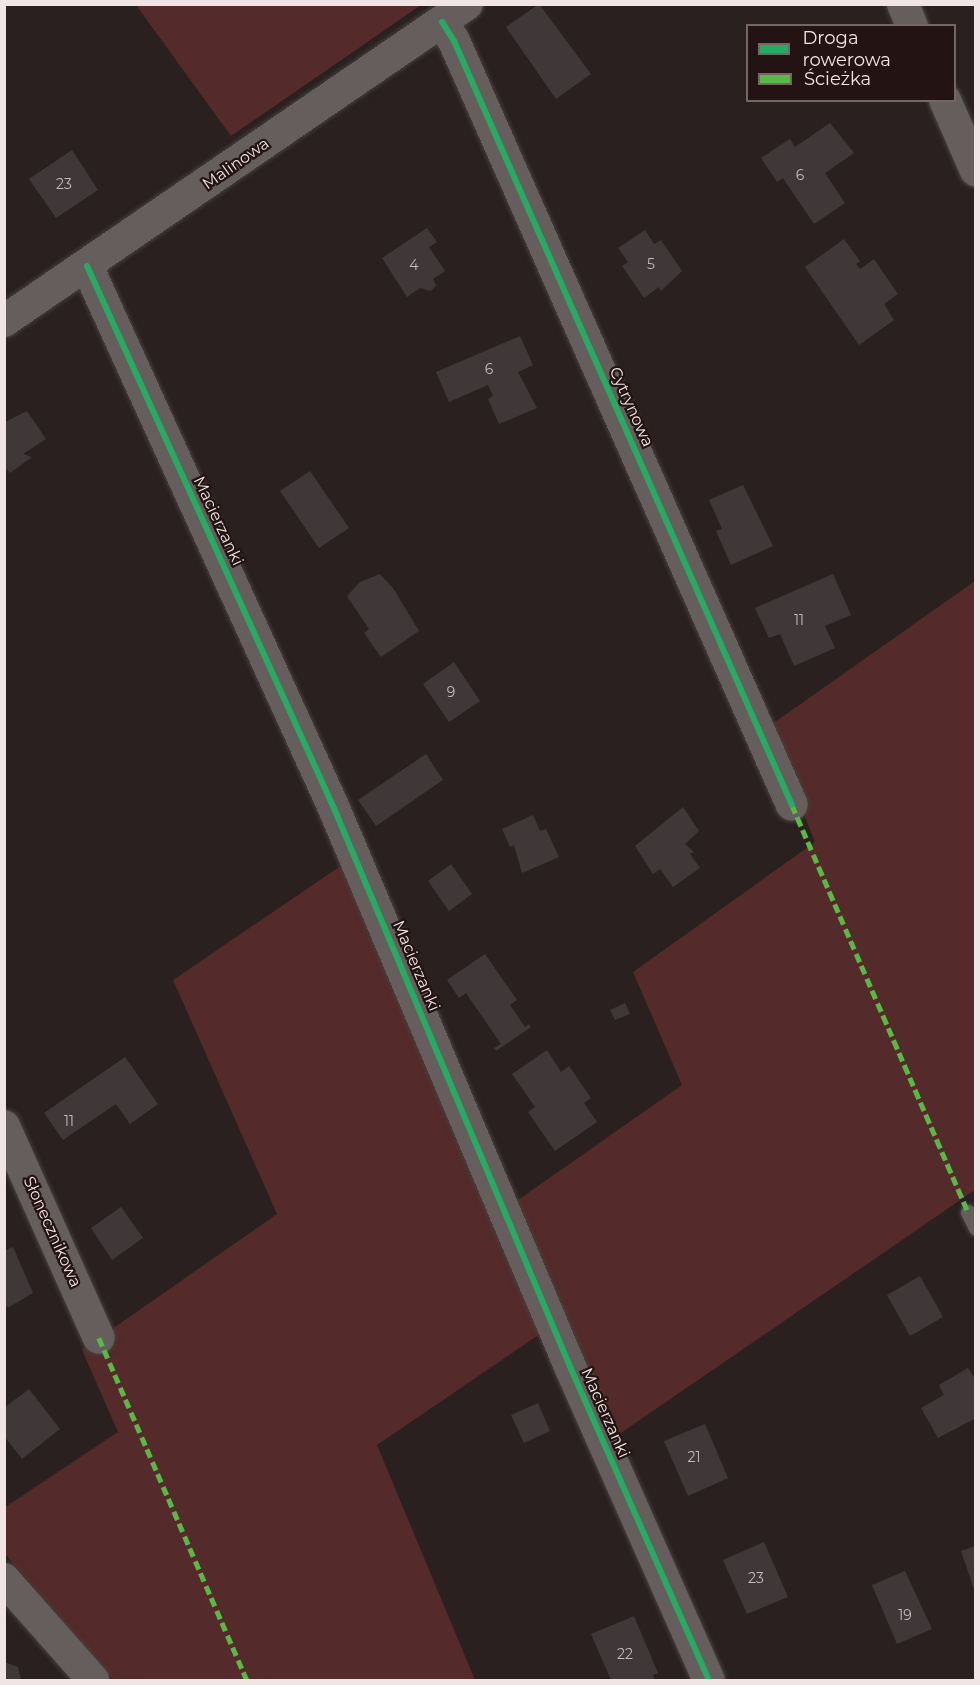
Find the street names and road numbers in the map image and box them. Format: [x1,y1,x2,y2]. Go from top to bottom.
street label: Malinowa [199,134,273,194]
street label: Cytrynowa [605,364,657,450]
street label: Macierzanki [189,473,247,569]
street label: Macierzanki [388,918,444,1014]
street label: Słonecznikowa [19,1174,85,1290]
street label: Macierzanki [577,1365,633,1461]

